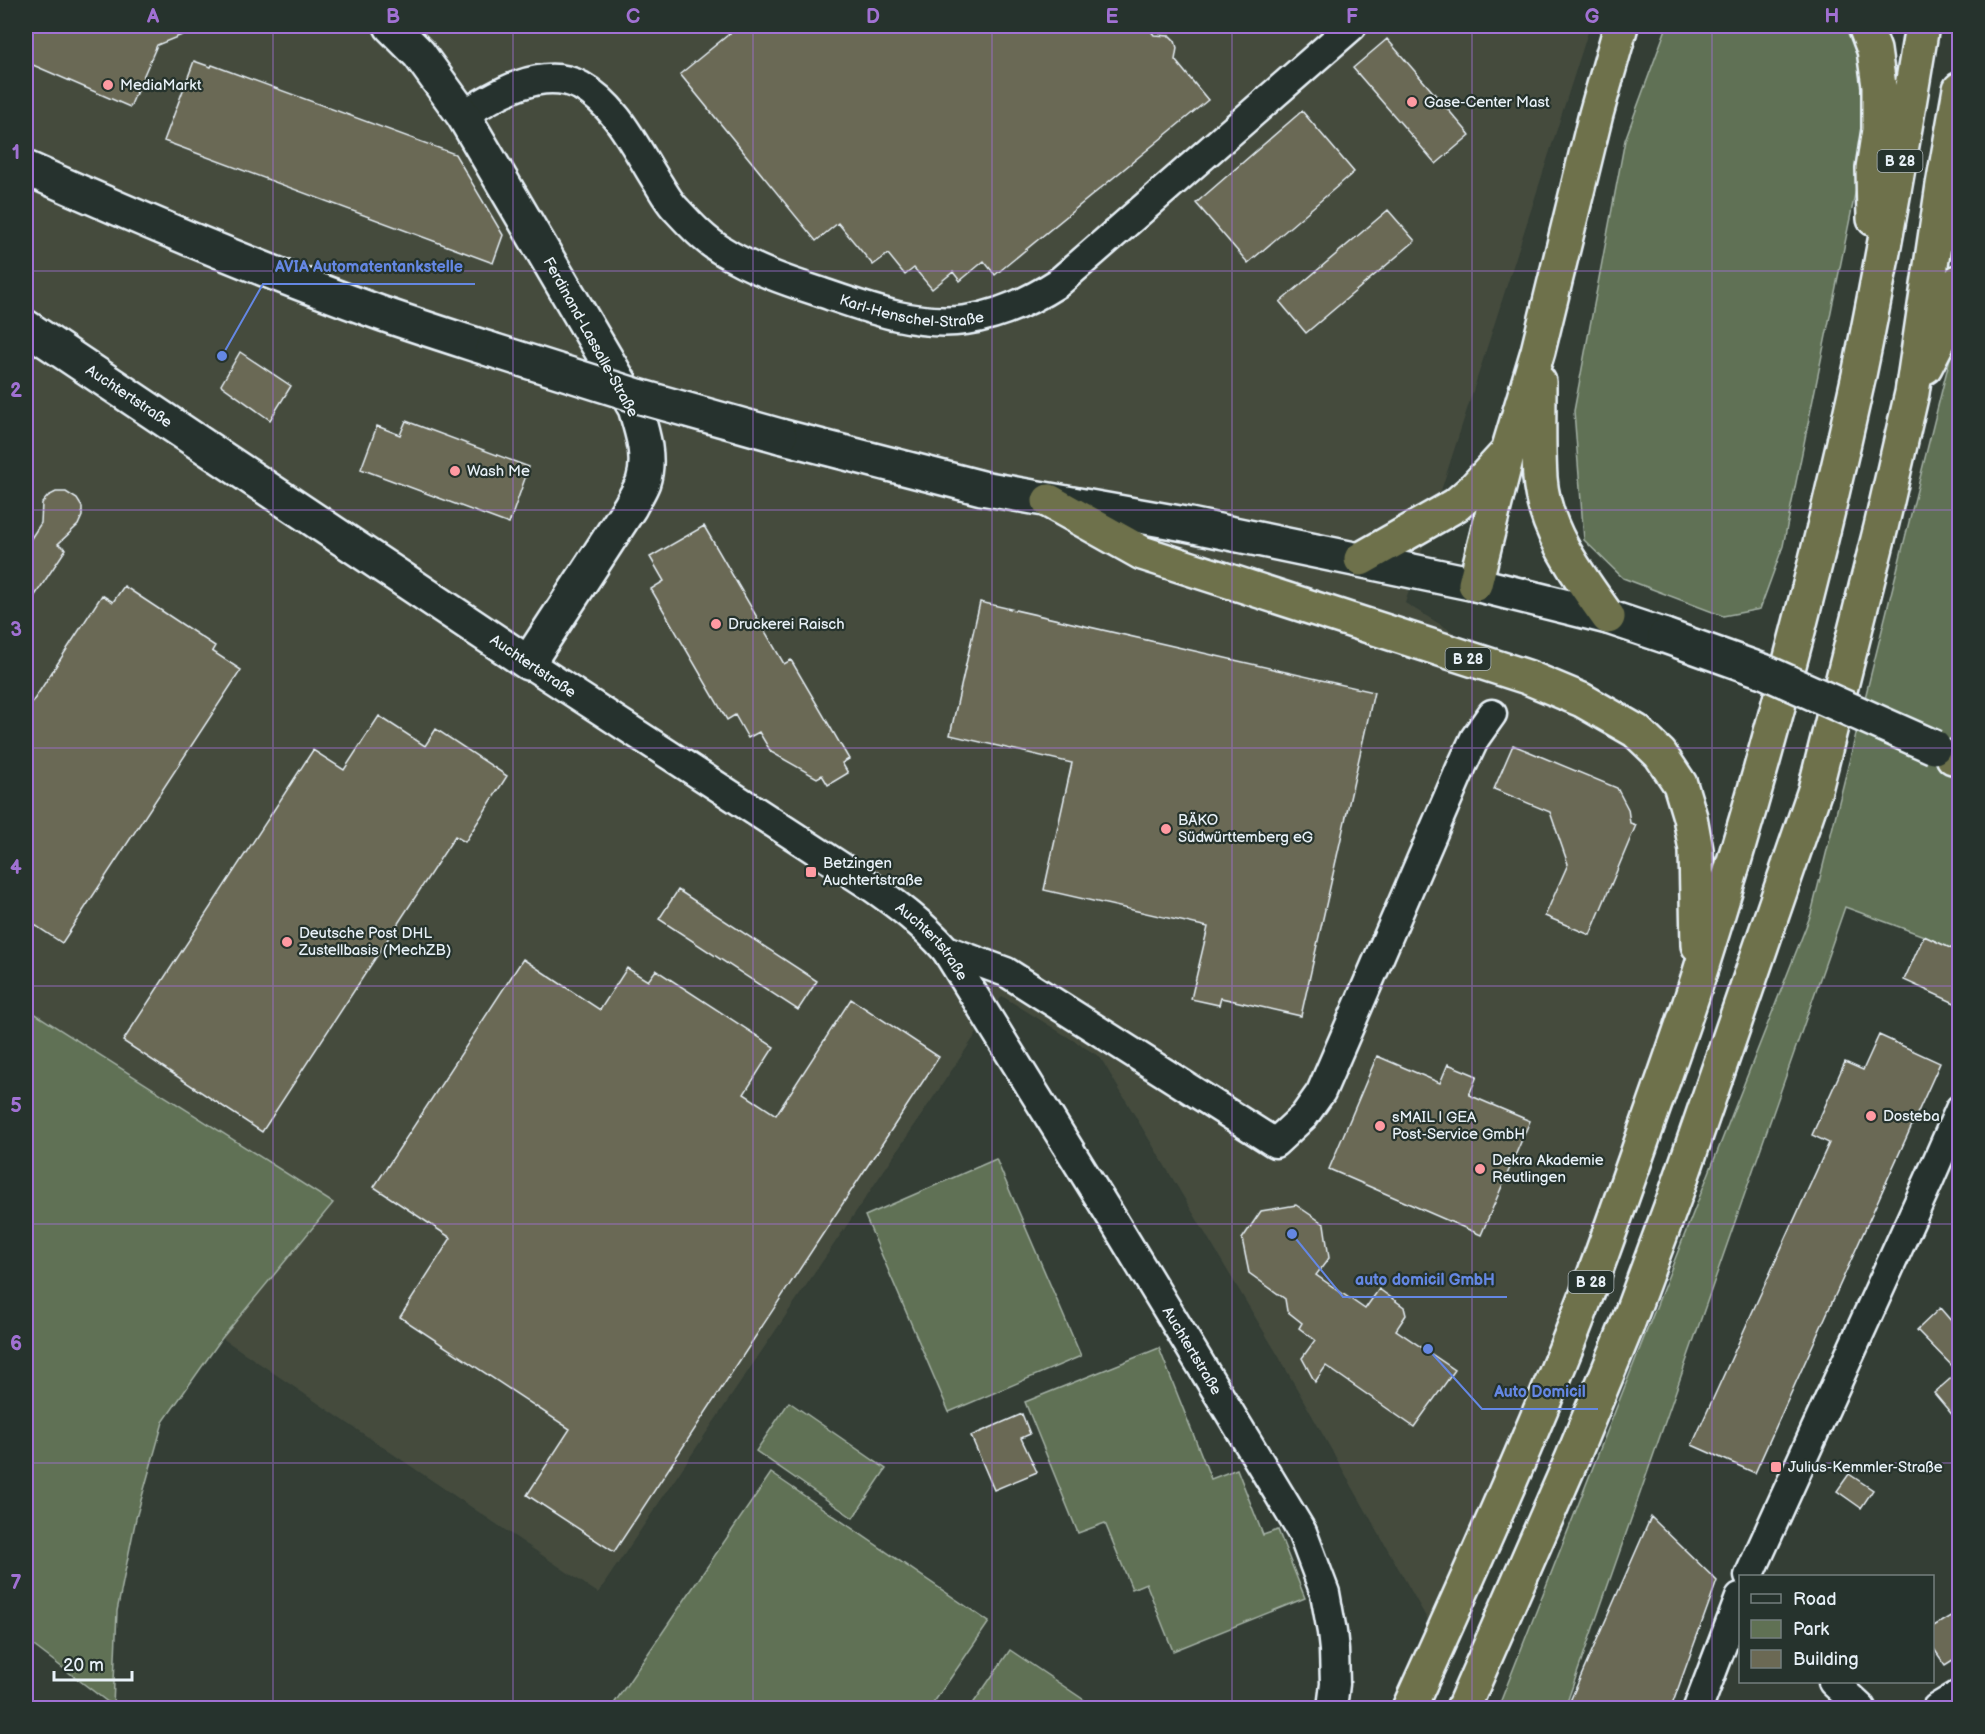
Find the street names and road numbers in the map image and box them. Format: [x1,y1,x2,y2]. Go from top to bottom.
road number: B 28 [1878,150,1922,172]
street label: Ferdinand-Lassalle-Straße [539,254,642,420]
street label: Karl-Henschel-Straße [837,290,986,331]
street label: Auchtertstraße [82,361,176,432]
street label: Auchtertstraße [486,631,579,702]
road number: B 28 [1446,648,1490,670]
street label: Auchtertstraße [891,899,972,984]
road number: B 28 [1568,1271,1614,1293]
street label: Auchtertstraße [1158,1303,1226,1398]

